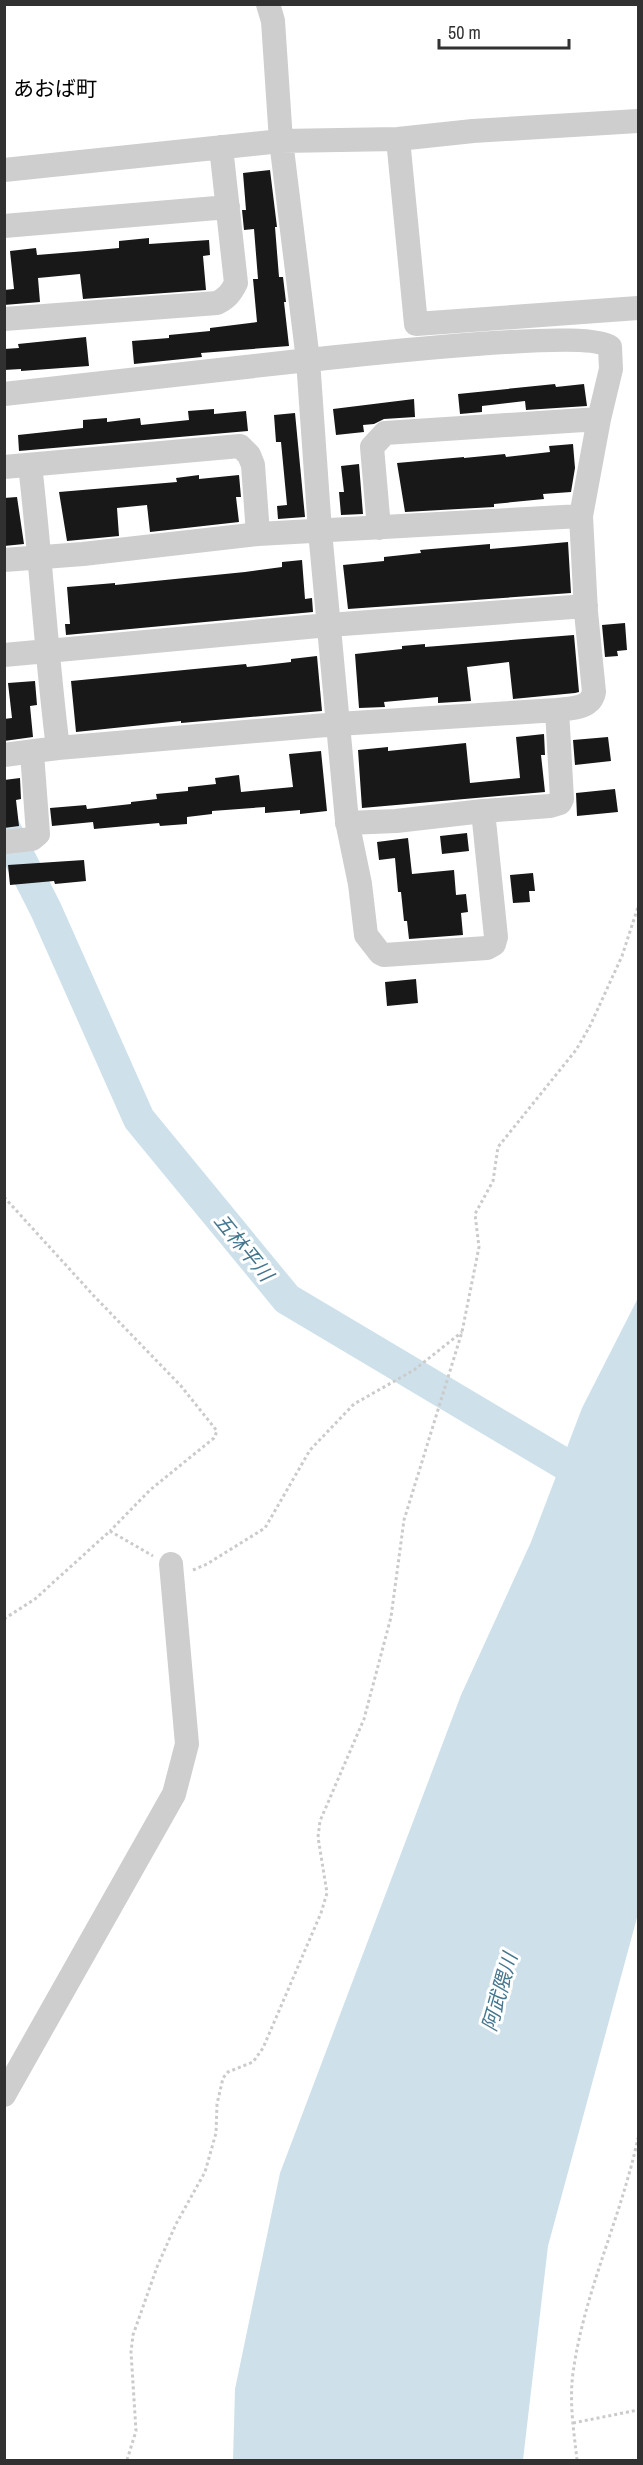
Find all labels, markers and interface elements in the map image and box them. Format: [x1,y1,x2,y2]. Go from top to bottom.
scale bar [439,12,570,50]
text: 50 m [448,20,481,45]
district label: あおば町 [13,74,97,103]
water label: 五林平川 [208,1207,281,1288]
water label: 阿武隈川 [475,1948,524,2034]

